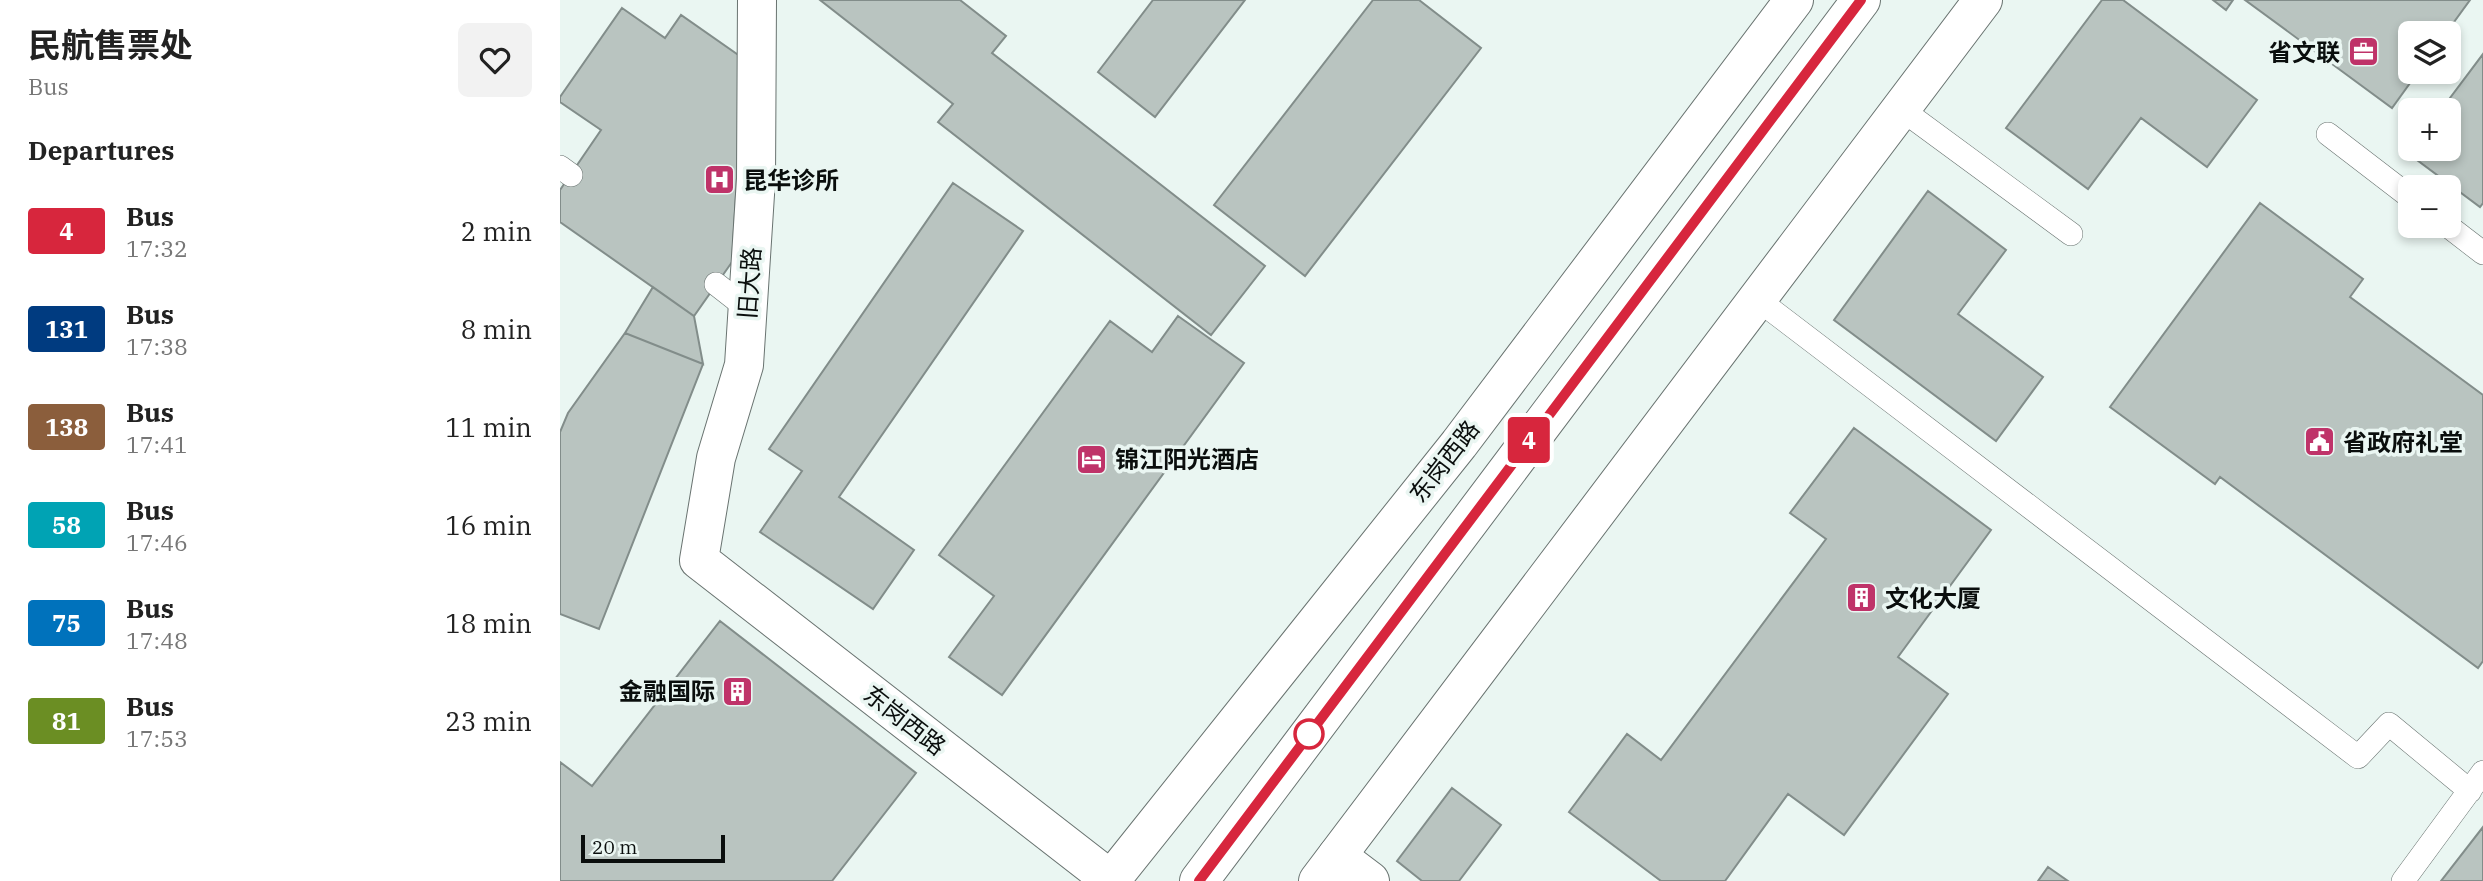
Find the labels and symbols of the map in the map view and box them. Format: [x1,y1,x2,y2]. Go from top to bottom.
office icon: 省文联 [2346,35,2380,69]
place label: 省文联 [2268,36,2340,68]
hospital icon: 昆华诊所 [703,163,737,197]
place label: 昆华诊所 [743,164,839,196]
street label: 旧大路 [731,246,767,320]
street label: 东岗西路 [1402,413,1486,509]
line badge: 4 [1506,417,1552,463]
public building icon: 省政府礼堂 [2303,425,2337,459]
place label: 省政府礼堂 [2343,426,2463,458]
hotel icon: 锦江阳光酒店 [1075,442,1109,476]
place label: 锦江阳光酒店 [1115,443,1259,475]
building icon: 文化大厦 [1845,581,1879,615]
place label: 文化大厦 [1885,582,1981,614]
building icon: 金融国际 [721,674,755,708]
place label: 金融国际 [619,675,715,707]
street label: 东岗西路 [857,678,953,762]
unlabelled marker [1294,719,1324,749]
scale bar [581,832,724,864]

